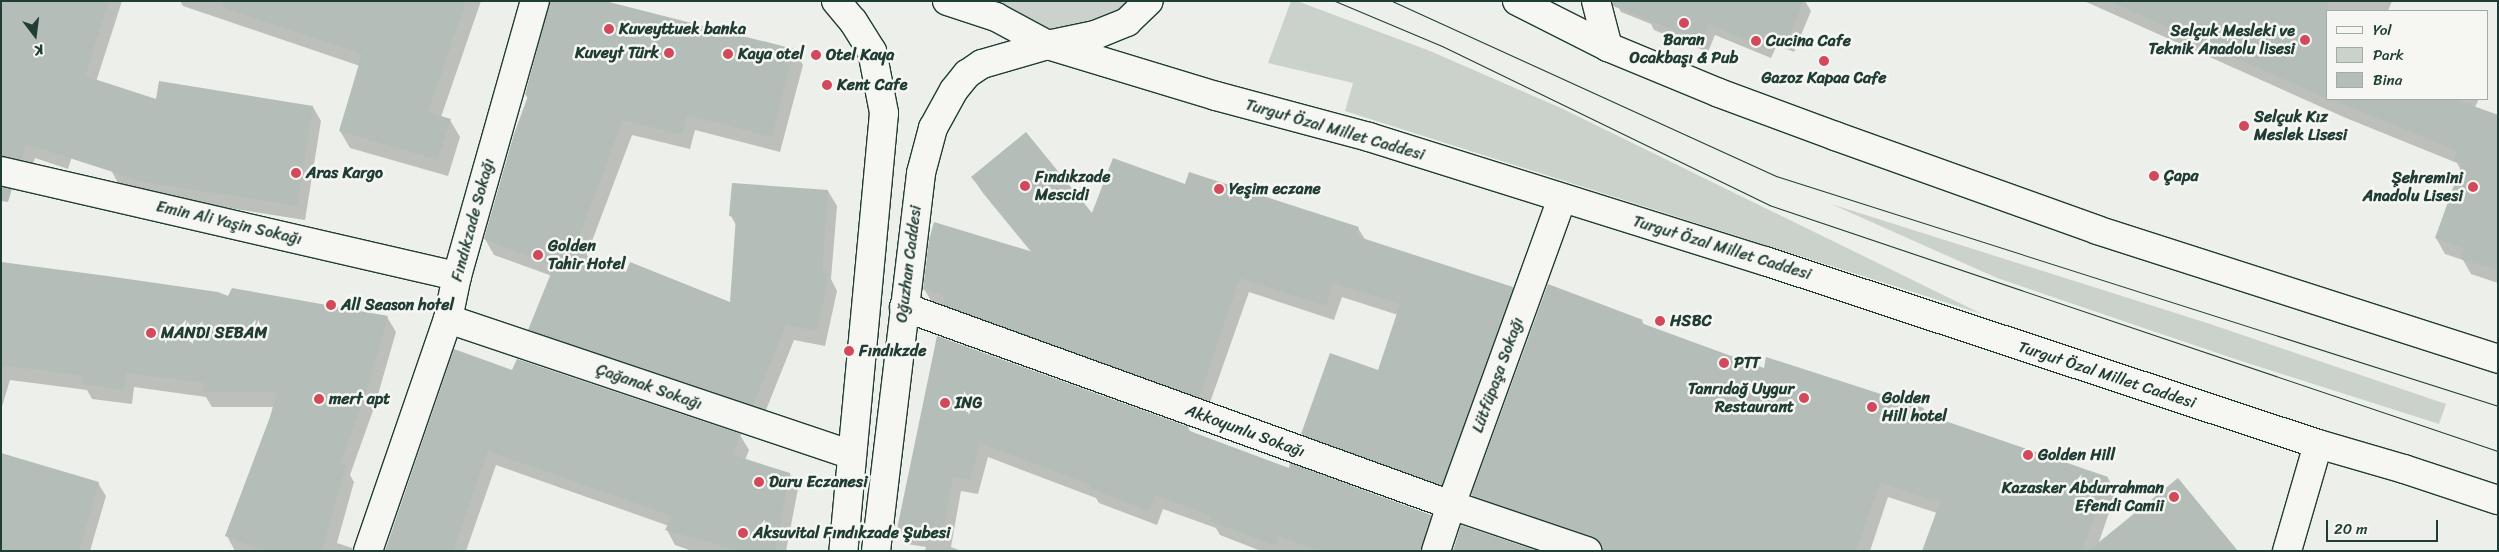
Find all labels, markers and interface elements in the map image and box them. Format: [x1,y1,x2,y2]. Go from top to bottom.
north arrow [10,10,60,60]
legend [2326,10,2489,100]
marker: Baran Ocakbaşı & Pub [1678,17,1690,29]
text: Yol [2373,17,2392,43]
place label: Kuveyttuek banka [619,19,746,39]
place label: Selçuk Mesleki ve Teknik Anadolu lisesi [2149,21,2295,59]
marker: Kuveyttuek banka [603,23,615,35]
place label: Baran Ocakbaşı & Pub [1630,30,1738,68]
place label: Cucina Cafe [1766,31,1851,51]
marker: Selçuk Mesleki ve Teknik Anadolu lisesi [2299,34,2311,46]
marker: Cucina Cafe [1750,35,1762,47]
text: K [32,37,46,63]
text: Park [2373,42,2404,68]
place label: Kuveyt Türk [575,43,659,63]
place label: Kaya otel [738,44,804,64]
place label: Otel Kaya [826,45,894,65]
marker: Kuveyt Türk [663,47,675,59]
marker: Kaya otel [722,48,734,60]
marker: Otel Kaya [810,49,822,61]
marker: Gazoz Kapaa Cafe [1818,55,1830,67]
text: Bina [2373,67,2402,93]
place label: Gazoz Kapaa Cafe [1761,68,1887,88]
place label: Kent Cafe [837,75,908,95]
marker: Kent Cafe [821,79,833,91]
street label: Turgut Özal Millet Caddesi [1244,95,1426,165]
place label: Selçuk Kız Meslek Lisesi [2254,107,2347,145]
marker: Selçuk Kız Meslek Lisesi [2238,120,2250,132]
street label: Fındıkzade Sokağı [447,156,499,284]
place label: Aras Kargo [306,163,383,183]
place label: Çapa [2164,166,2198,186]
marker: Aras Kargo [290,167,302,179]
place label: Fındıkzade Mescidi [1035,167,1110,205]
place label: Şehremini Anadolu Lisesi [2363,168,2463,206]
marker: Çapa [2148,170,2160,182]
place label: Yeşim eczane [1229,179,1321,199]
marker: Fındıkzade Mescidi [1019,180,1031,192]
marker: Şehremini Anadolu Lisesi [2467,181,2479,193]
marker: Yeşim eczane [1213,183,1225,195]
street label: Emin Ali Yaşin Sokağı [154,197,304,249]
street label: Oğuzhan Caddesi [892,204,926,324]
street label: Turgut Özal Millet Caddesi [1631,212,1813,284]
place label: Golden Tahir Hotel [548,236,626,274]
marker: Golden Tahir Hotel [532,249,544,261]
place label: All Season hotel [341,295,455,315]
marker: All Season hotel [325,299,337,311]
place label: HSBC [1670,311,1712,331]
street label: Lütfüpaşa Sokağı [1468,315,1528,435]
marker: HSBC [1654,315,1666,327]
place label: MANDI SEBAM [161,323,267,343]
marker: MANDI SEBAM [145,327,157,339]
street label: Turgut Özal Millet Caddesi [2016,337,2198,413]
place label: Fındıkzde [859,341,926,361]
marker: Fındıkzde [843,345,855,357]
place label: PTT [1734,353,1760,373]
marker: PTT [1718,357,1730,369]
street label: Çağanak Sokağı [594,360,704,414]
place label: Tanrıdağ Uygur Restaurant [1688,379,1794,417]
place label: Golden Hill hotel [1882,388,1947,426]
place label: mert apt [329,389,390,409]
marker: Tanrıdağ Uygur Restaurant [1798,392,1810,404]
marker: mert apt [313,393,325,405]
place label: ING [955,393,982,413]
marker: ING [939,397,951,409]
street label: Akkoyunlu Sokağı [1183,401,1307,461]
marker: Golden Hill hotel [1866,401,1878,413]
place label: Golden Hill [2038,445,2115,465]
marker: Golden Hill [2022,449,2034,461]
place label: Duru Eczanesi [769,472,868,492]
marker: Duru Eczanesi [753,476,765,488]
place label: Kazasker Abdurrahman Efendi Camii [2002,478,2164,516]
marker: Kazasker Abdurrahman Efendi Camii [2168,491,2180,503]
scale bar [2329,510,2442,542]
text: 20 m [2334,516,2368,542]
place label: Aksuvital Fındıkzade Şubesi [753,523,950,543]
marker: Aksuvital Fındıkzade Şubesi [737,527,749,539]

